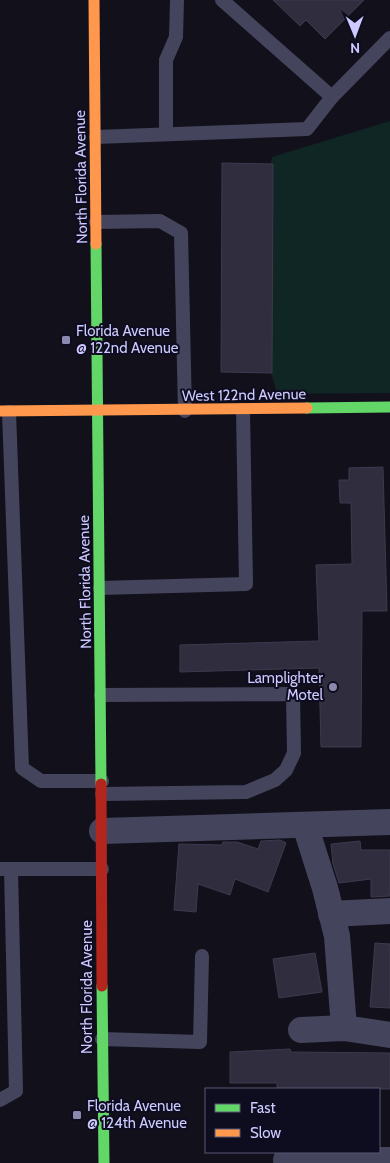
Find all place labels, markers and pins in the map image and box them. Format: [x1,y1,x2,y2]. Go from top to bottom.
place label: Florida Avenue @ 122nd Avenue [76,322,179,357]
marker: Florida Avenue @ 122nd Avenue [60,334,72,346]
place label: Lamplighter Motel [247,669,323,704]
marker: Lamplighter Motel [327,681,339,693]
place label: Florida Avenue @ 124th Avenue [87,1097,187,1132]
marker: Florida Avenue @ 124th Avenue [71,1109,83,1121]

